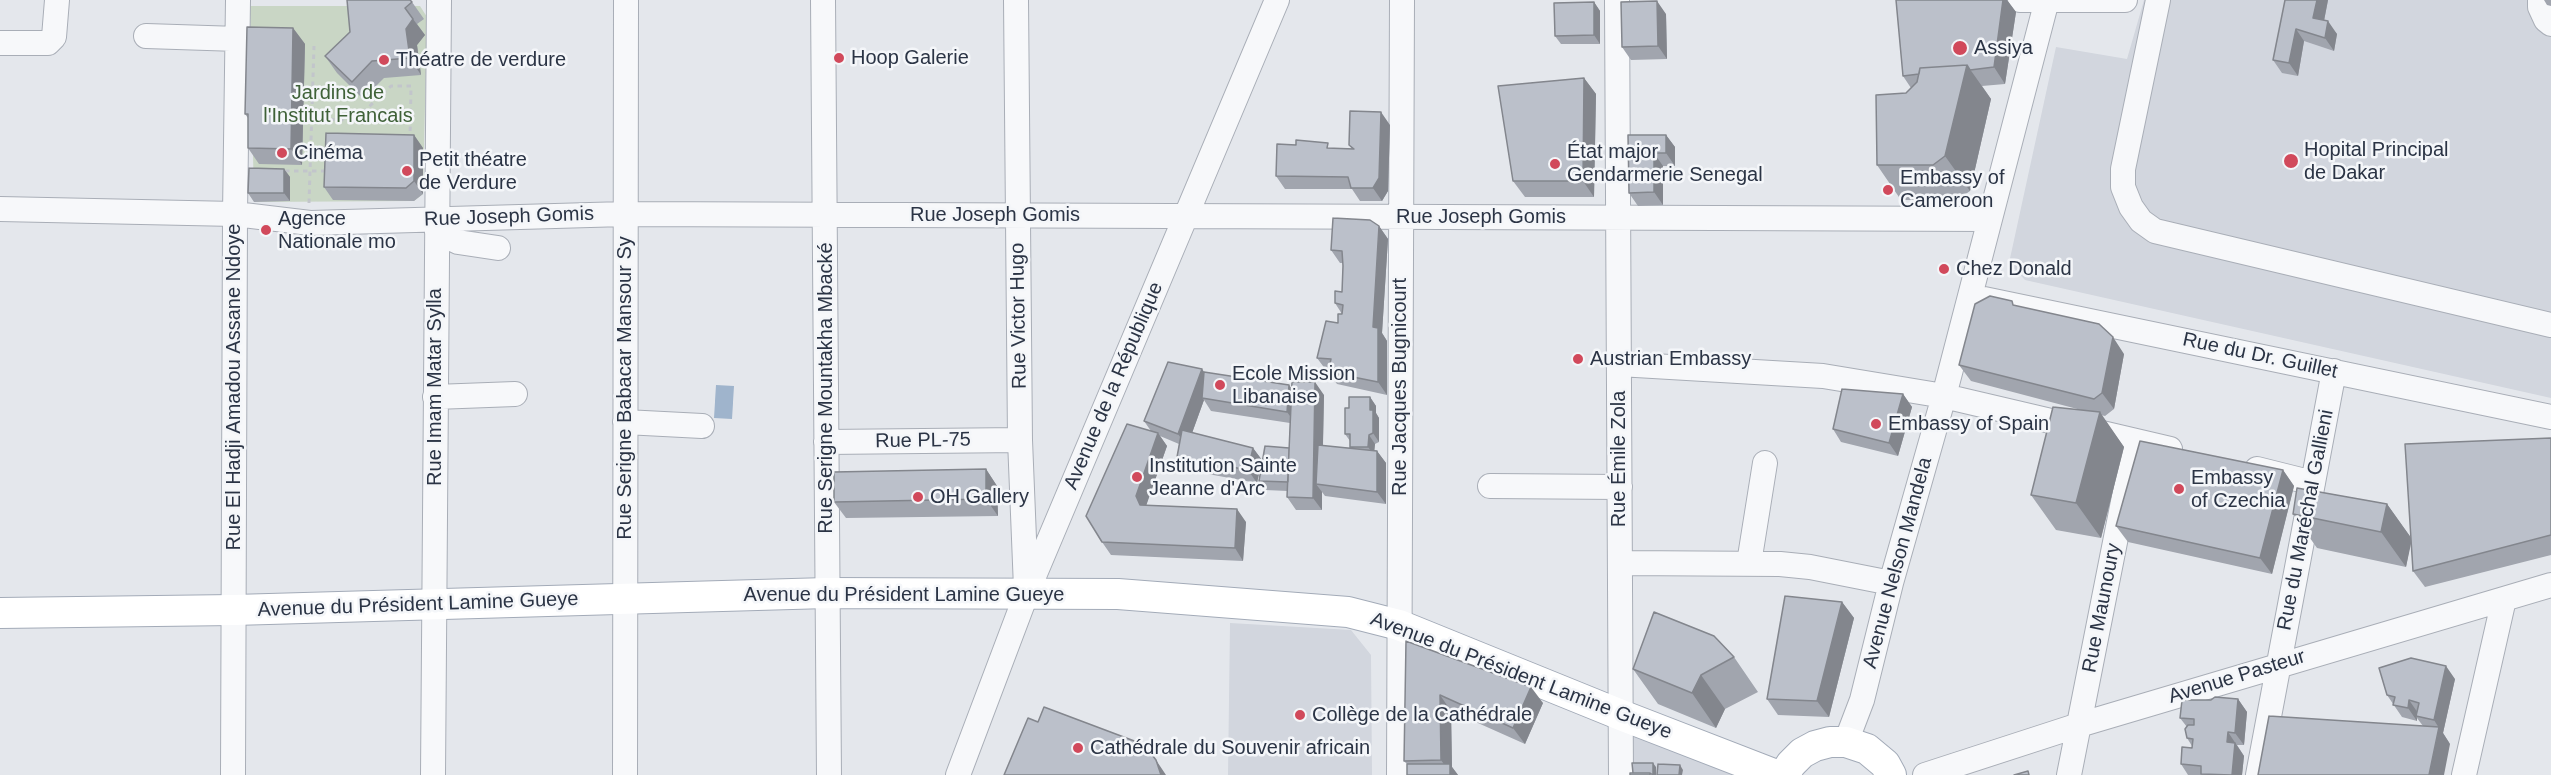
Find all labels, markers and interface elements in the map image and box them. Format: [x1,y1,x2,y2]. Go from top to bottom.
place label: Assiya [1974,36,2033,60]
marker: Assiya [1951,39,1969,57]
place label: Hoop Galerie [851,46,969,70]
place label: Théatre de verdure [396,48,566,72]
marker: Hoop Galerie [832,51,846,65]
marker: Théatre de verdure [377,53,391,67]
park label: Jardins de l'Institut Francais [263,81,413,128]
place label: Hopital Principal de Dakar [2304,138,2449,185]
place label: État major Gendarmerie Senegal [1567,140,1763,187]
place label: Cinéma [294,141,363,165]
marker: Cinéma [275,146,289,160]
place label: Petit théatre de Verdure [419,148,527,195]
marker: Hopital Principal de Dakar [2282,152,2300,170]
marker: État major Gendarmerie Senegal [1548,157,1562,171]
marker: Petit théatre de Verdure [400,164,414,178]
place label: Embassy of Cameroon [1900,166,2004,213]
marker: Embassy of Cameroon [1881,183,1895,197]
street label: Rue Joseph Gomis [424,202,594,232]
street label: Rue Joseph Gomis [910,203,1080,227]
street label: Rue Joseph Gomis [1396,205,1566,229]
place label: Agence Nationale mo [278,207,396,254]
marker: Agence Nationale mo [259,223,273,237]
street label: Rue El Hadji Amadou Assane Ndoye [222,224,246,550]
street label: Rue Serigne Babacar Mansour Sy [613,236,637,540]
street label: Rue Serigne Mountakha Mbacké [814,242,838,534]
street label: Rue Victor Hugo [1006,243,1032,389]
place label: Chez Donald [1956,257,2072,281]
marker: Chez Donald [1937,262,1951,276]
street label: Rue Jacques Bugnicourt [1388,278,1412,496]
street label: Avenue de la République [1059,279,1169,493]
street label: Rue Imam Matar Sylla [423,288,447,486]
street label: Rue du Dr. Guillet [2180,328,2340,384]
place label: Austrian Embassy [1590,347,1751,371]
marker: Austrian Embassy [1571,352,1585,366]
place label: Ecole Mission Libanaise [1232,362,1355,409]
marker: Ecole Mission Libanaise [1213,378,1227,392]
street label: Rue Émile Zola [1607,391,1631,527]
street label: Rue du Maréchal Gallieni [2273,407,2339,633]
place label: Embassy of Spain [1888,412,2049,436]
marker: Embassy of Spain [1869,417,1883,431]
street label: Rue PL-75 [875,428,971,454]
place label: Institution Sainte Jeanne d'Arc [1149,454,1297,501]
street label: Avenue Nelson Mandela [1858,455,1938,671]
place label: Embassy of Czechia [2191,466,2285,513]
marker: Institution Sainte Jeanne d'Arc [1130,470,1144,484]
marker: Embassy of Czechia [2172,482,2186,496]
place label: OH Gallery [930,485,1029,509]
marker: OH Gallery [911,490,925,504]
street label: Rue Maunoury [2078,541,2126,675]
street label: Avenue du Président Lamine Gueye [744,583,1064,607]
street label: Avenue du Président Lamine Gueye [257,587,579,623]
street label: Avenue du Président Lamine Gueye [1367,607,1675,745]
street label: Avenue Pasteur [2166,645,2308,709]
place label: Collège de la Cathédrale [1312,703,1532,727]
marker: Collège de la Cathédrale [1293,708,1307,722]
place label: Cathédrale du Souvenir africain [1090,736,1370,760]
marker: Cathédrale du Souvenir africain [1071,741,1085,755]

